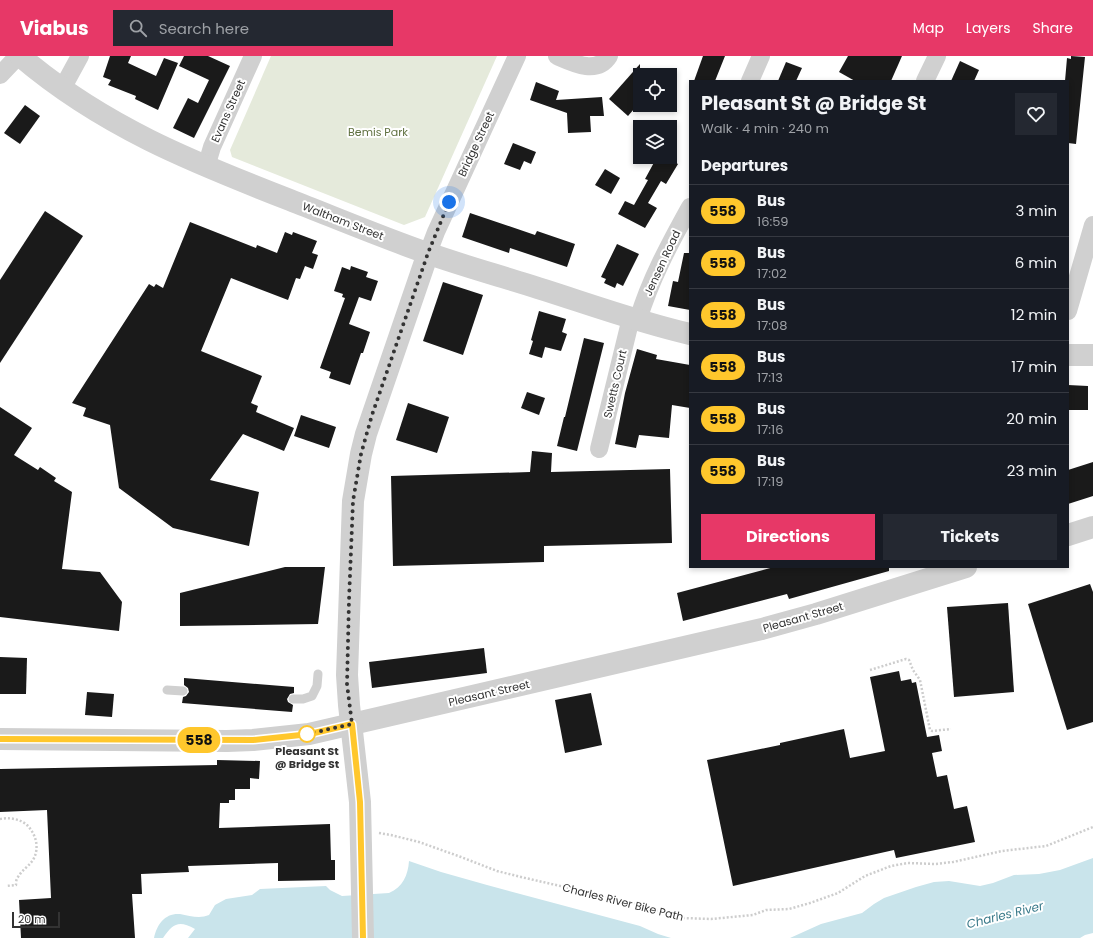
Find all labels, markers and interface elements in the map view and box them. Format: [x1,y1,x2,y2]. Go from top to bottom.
search box [113,10,393,46]
text: Viabus [20,15,89,42]
icon: search [127,17,149,39]
text: Search here [159,18,249,39]
text: Map [913,18,944,38]
text: Layers [966,18,1010,38]
text: Share [1032,18,1073,38]
map controls [633,68,677,164]
button: locate [633,68,677,112]
street label: Evans Street [207,77,249,145]
text: Pleasant St @ Bridge St [701,90,926,117]
button: heart [1015,93,1057,135]
street label: Bridge Street [454,109,498,179]
text: Walk · 4 min · 240 m [701,119,829,138]
button: layers [633,120,677,164]
park label: Bemis Park [348,124,408,140]
text: Departures [701,155,788,176]
text: Bus [757,190,785,211]
your location [439,192,459,212]
street label: Waltham Street [300,198,386,244]
text: 3 min [1015,200,1057,221]
text: 558 [709,201,737,221]
text: 16:59 [757,212,789,231]
street label: Jensen Road [640,228,684,298]
text: Bus [757,242,785,263]
text: 6 min [1015,252,1057,273]
text: 558 [709,253,737,273]
text: 17:02 [757,264,787,283]
text: Bus [757,294,785,315]
text: 12 min [1011,304,1057,325]
text: 558 [709,305,737,325]
text: 17:08 [757,316,787,335]
text: Bus [757,346,785,367]
street label: Swetts Court [599,348,631,420]
text: 17 min [1011,356,1057,377]
text: 558 [709,357,737,377]
text: 17:13 [757,368,783,387]
text: Bus [757,398,785,419]
text: 20 min [1006,408,1057,429]
text: 558 [709,409,737,429]
text: 17:16 [757,420,783,439]
text: Bus [757,450,785,471]
text: 23 min [1007,460,1057,481]
text: 558 [709,461,737,481]
text: 17:19 [757,472,783,491]
button: Directions [701,514,875,560]
button: Tickets [883,514,1057,560]
street label: Pleasant Street [761,598,845,636]
street label: Pleasant Street [447,676,531,710]
marker: Pleasant St @ Bridge St [298,725,316,743]
line badge: 558 [176,727,222,753]
text: 558 [185,730,213,750]
place label: Pleasant St @ Bridge St [275,743,340,772]
street label: Charles River Bike Path [561,879,685,925]
water label: Charles River [965,897,1046,932]
scale bar [12,910,60,929]
text: 20 m [18,911,46,927]

